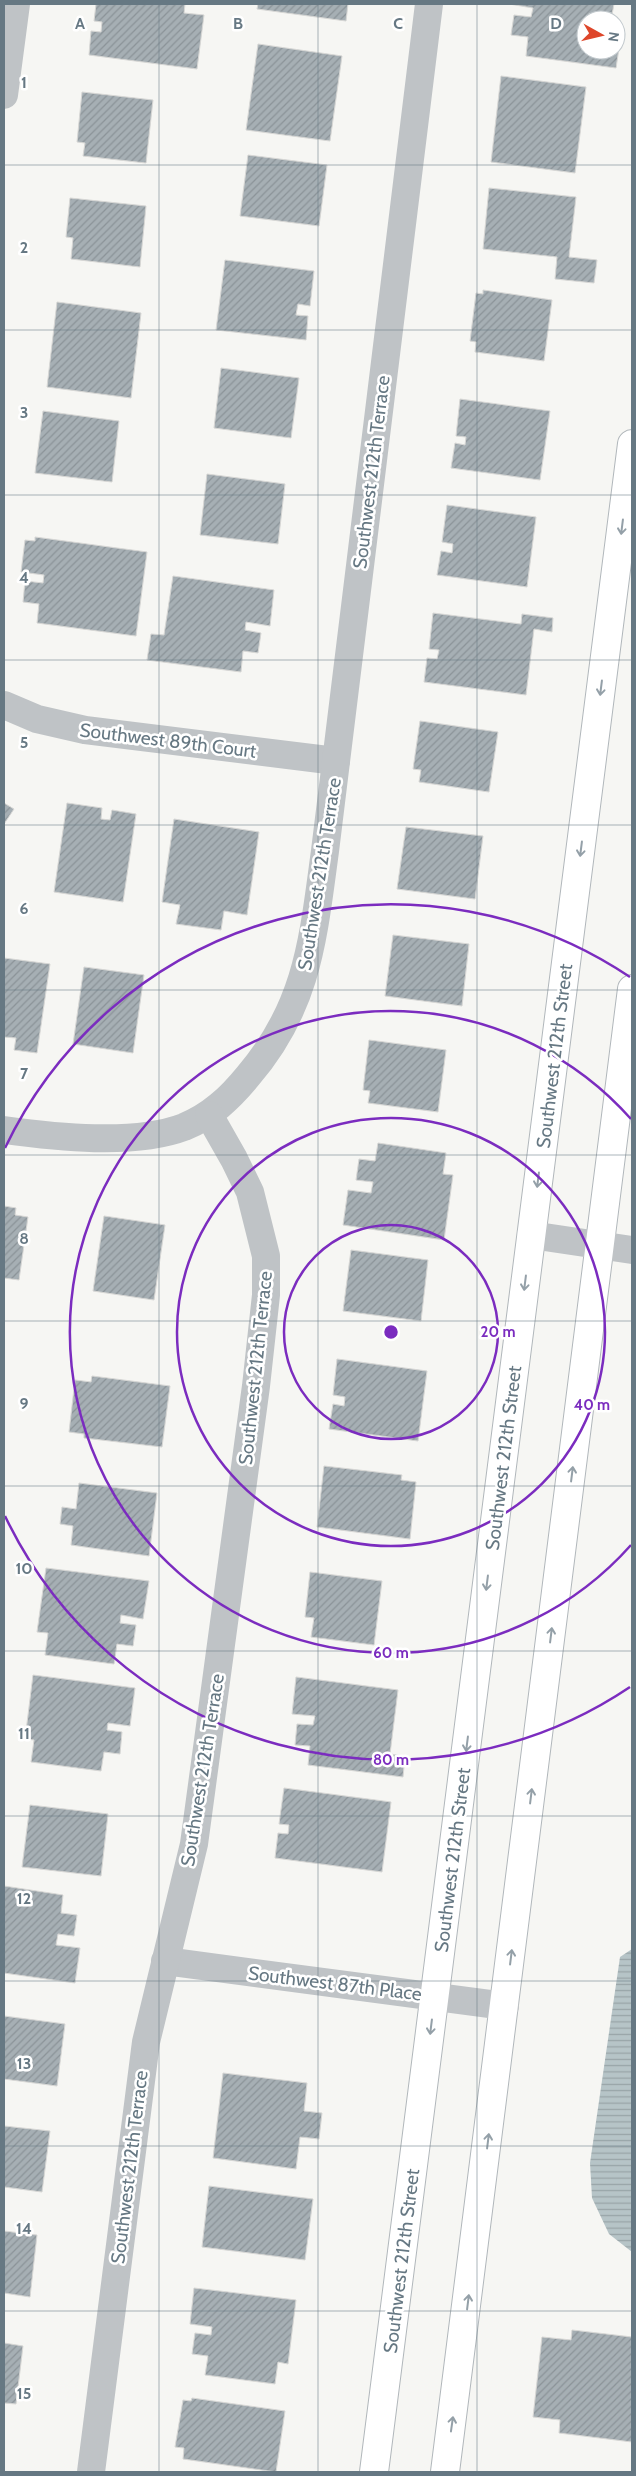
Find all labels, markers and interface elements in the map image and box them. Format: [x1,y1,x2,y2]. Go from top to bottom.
north arrow [576,10,626,60]
text: A [75,14,85,33]
text: B [233,14,243,33]
text: C [393,14,403,33]
text: D [550,14,562,33]
text: N [604,31,623,43]
text: 1 [21,73,27,92]
text: 2 [20,238,28,257]
street label: Southwest 212th Terrace [348,374,395,570]
text: 3 [20,403,28,422]
one-way arrow [616,518,626,534]
text: 4 [19,568,29,587]
one-way arrow [596,679,606,695]
street label: Southwest 89th Court [78,718,258,763]
text: 5 [20,733,28,752]
street label: Southwest 212th Terrace [293,776,346,972]
one-way arrow [575,841,585,857]
text: 6 [20,899,29,918]
street label: Southwest 212th Street [532,962,577,1150]
text: 7 [20,1064,29,1083]
one-way arrow [533,1171,543,1187]
text: 8 [19,1229,29,1248]
street label: Southwest 212th Terrace [234,1270,277,1466]
one-way arrow [520,1275,530,1291]
centre of rings [382,1323,400,1341]
text: 20 m [481,1323,515,1341]
street label: Southwest 212th Street [481,1364,526,1552]
text: 9 [20,1394,29,1413]
text: 40 m [574,1396,610,1414]
one-way arrow [567,1466,577,1482]
text: 10 [15,1559,33,1578]
one-way arrow [482,1575,492,1591]
one-way arrow [547,1627,557,1643]
text: 60 m [373,1644,409,1662]
street label: Southwest 212th Terrace [176,1672,229,1868]
text: 11 [18,1724,30,1743]
one-way arrow [462,1736,472,1752]
text: 80 m [373,1751,409,1769]
street label: Southwest 212th Street [430,1766,475,1954]
one-way arrow [526,1788,536,1804]
text: 12 [17,1889,31,1908]
one-way arrow [506,1950,516,1966]
street label: Southwest 87th Place [247,1961,423,2006]
one-way arrow [426,2019,436,2035]
text: 13 [17,2054,31,2073]
street label: Southwest 212th Terrace [106,2069,153,2265]
one-way arrow [483,2133,493,2149]
street label: Southwest 212th Street [379,2167,424,2355]
text: 14 [16,2219,32,2238]
one-way arrow [463,2294,473,2310]
text: 15 [17,2384,31,2403]
one-way arrow [447,2416,457,2432]

